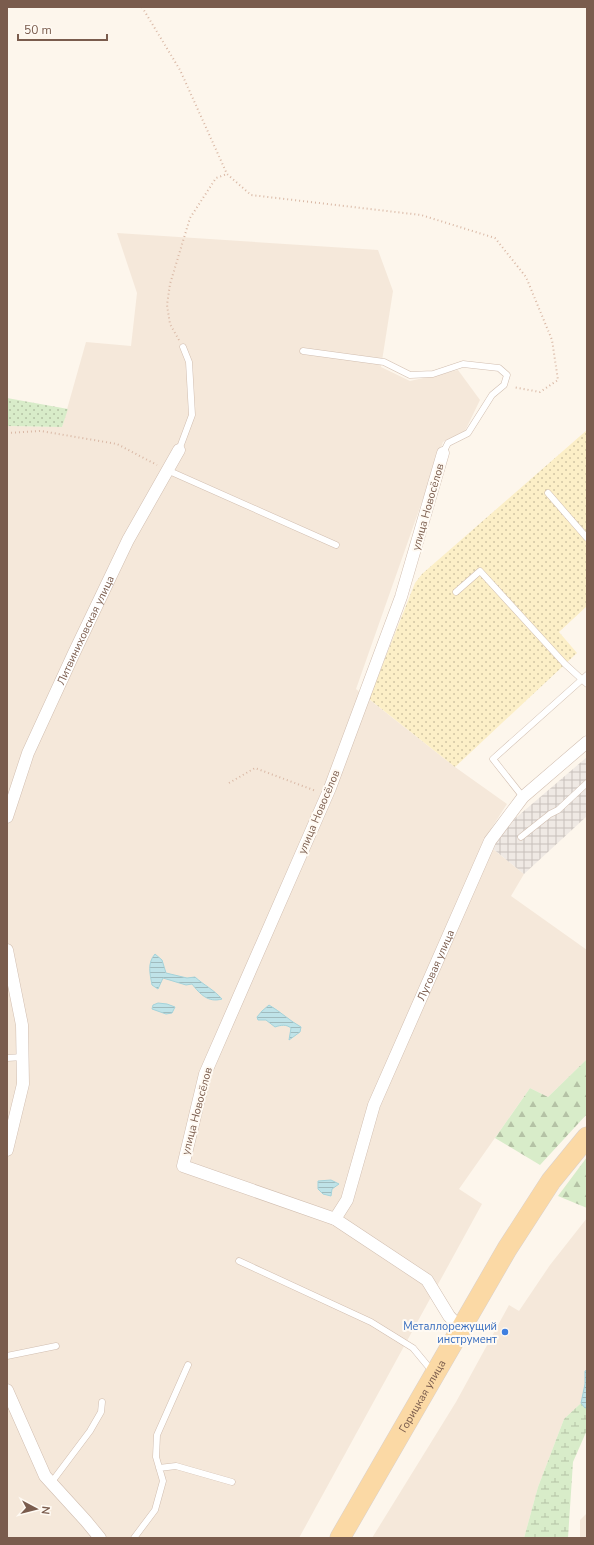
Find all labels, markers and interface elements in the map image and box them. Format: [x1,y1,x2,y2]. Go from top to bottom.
scale bar [18,16,107,42]
text: 50 m [24,22,52,38]
street label: улица Новосёлов [408,462,448,552]
street label: Литвиниховская улица [53,573,118,687]
street label: улица Новосёлов [294,768,344,856]
street label: Луговая улица [413,927,458,1003]
street label: улица Новосёлов [178,1066,216,1156]
place label: Металлорежущий инструмент [403,1319,497,1347]
marker: Металлорежущий инструмент [500,1327,510,1337]
street label: Горицкая улица [395,1357,449,1435]
north arrow [16,1489,56,1529]
text: N [37,1505,53,1515]

